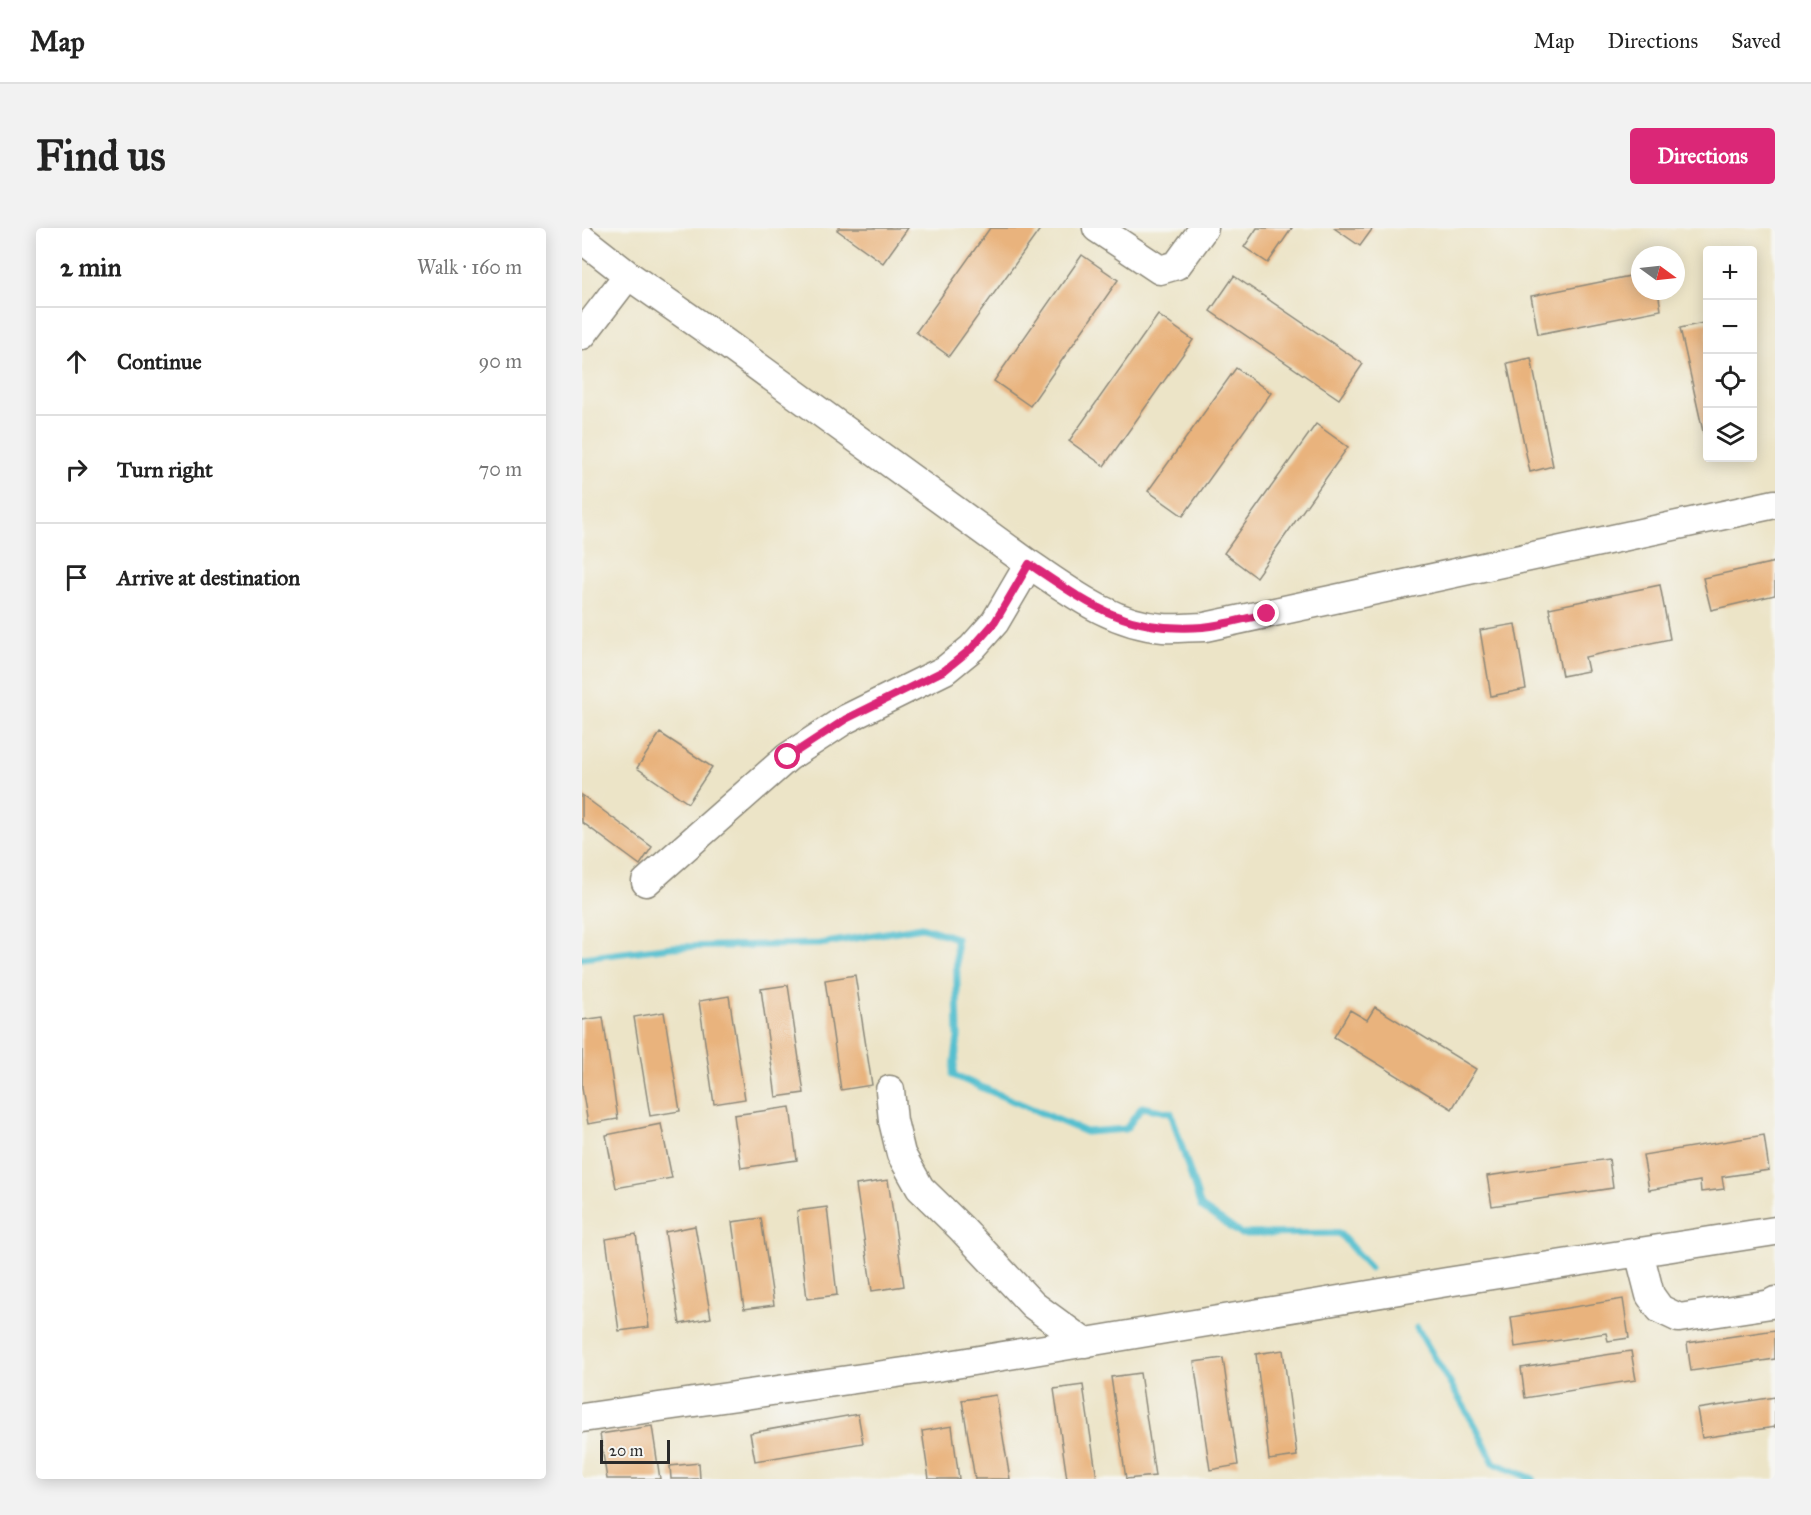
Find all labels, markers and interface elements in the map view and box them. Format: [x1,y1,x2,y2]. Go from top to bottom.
text: Map [30,24,85,59]
text: Map [1534,28,1575,54]
text: Directions [1608,28,1698,54]
text: Saved [1731,28,1781,54]
button: Directions [1630,128,1775,184]
text: Find us [36,130,166,182]
north arrow [1631,246,1685,300]
map controls [1703,246,1757,462]
button: + [1703,246,1757,300]
text: 2 min [60,251,121,283]
text: Walk · 160 m [417,255,522,279]
button: − [1703,300,1757,354]
icon: ahead [60,345,93,378]
text: Continue [117,348,202,375]
text: 90 m [479,349,522,373]
button: locate [1703,354,1757,408]
button: layers [1703,408,1757,462]
icon: right [60,453,93,486]
text: Turn right [117,456,213,483]
text: 70 m [479,457,522,481]
icon: arrive [60,561,93,594]
text: Arrive at destination [117,564,300,591]
route end [1253,600,1279,626]
route start [774,743,800,769]
scale bar [600,1437,670,1464]
text: 20 m [609,1441,643,1460]

